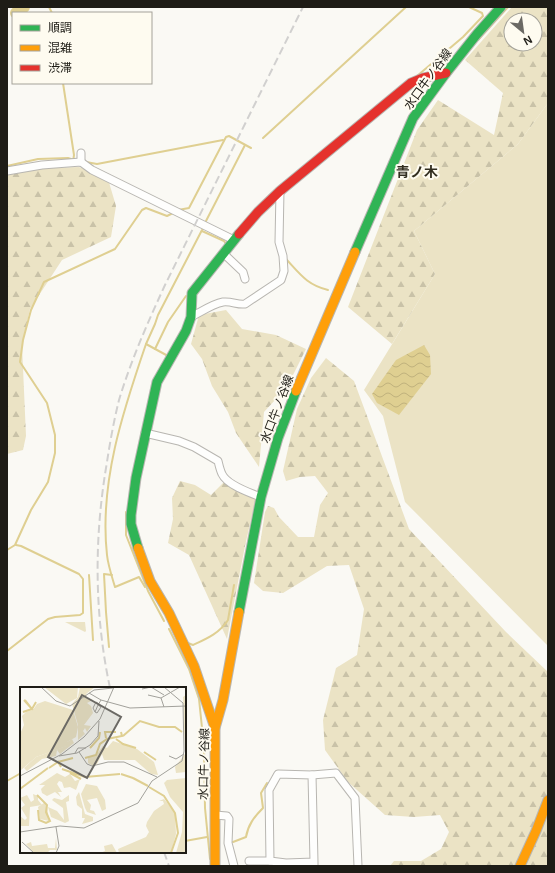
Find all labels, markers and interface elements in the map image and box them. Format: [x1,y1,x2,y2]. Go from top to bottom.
legend [12,12,152,84]
north arrow [503,12,543,52]
text: 順調 [48,21,72,35]
text: N [521,34,534,48]
text: 混雑 [48,41,72,55]
street label: 水口牛ノ谷線 [401,46,455,112]
text: 渋滞 [48,61,72,75]
district label: 青ノ木 [396,164,438,180]
street label: 水口牛ノ谷線 [258,373,296,445]
inset map [20,687,186,853]
street label: 水口牛ノ谷線 [196,728,212,800]

